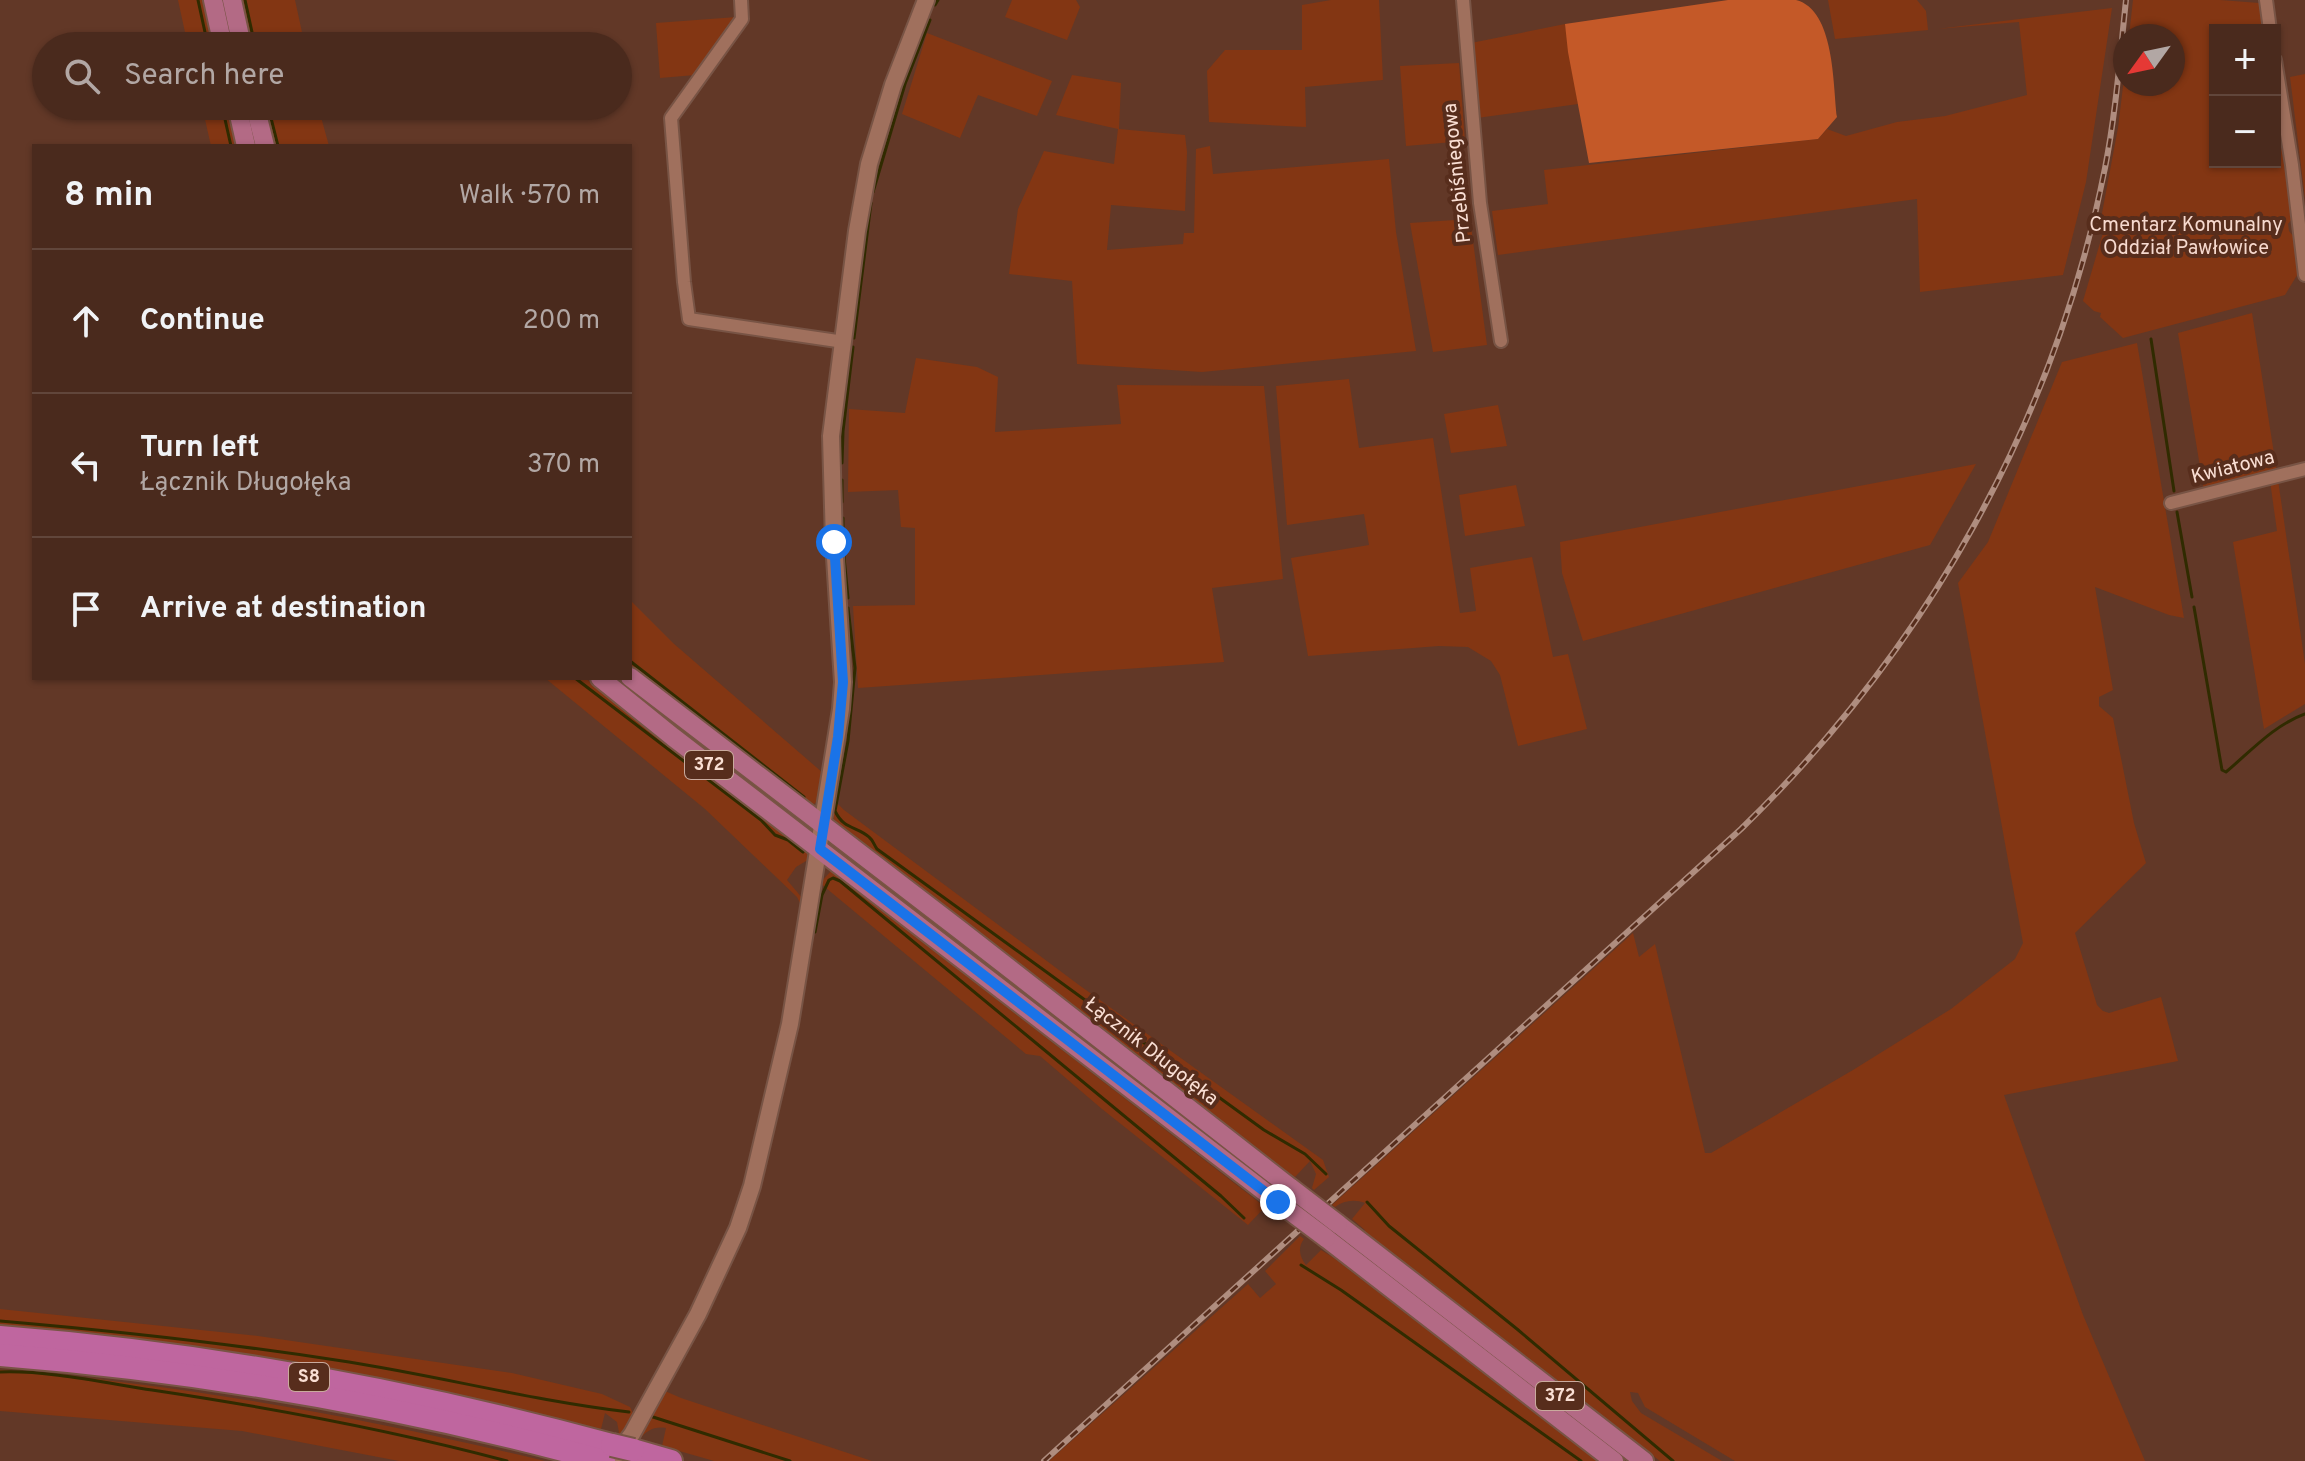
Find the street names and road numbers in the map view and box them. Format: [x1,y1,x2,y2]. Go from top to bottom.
street label: Przebiśniegowa [1438,102,1478,244]
street label: Kwiatowa [2189,445,2277,491]
road number: 372 [685,751,733,779]
street label: Łącznik Długołęka [1079,992,1223,1112]
road number: S8 [289,1363,329,1391]
road number: 372 [1536,1382,1584,1410]

